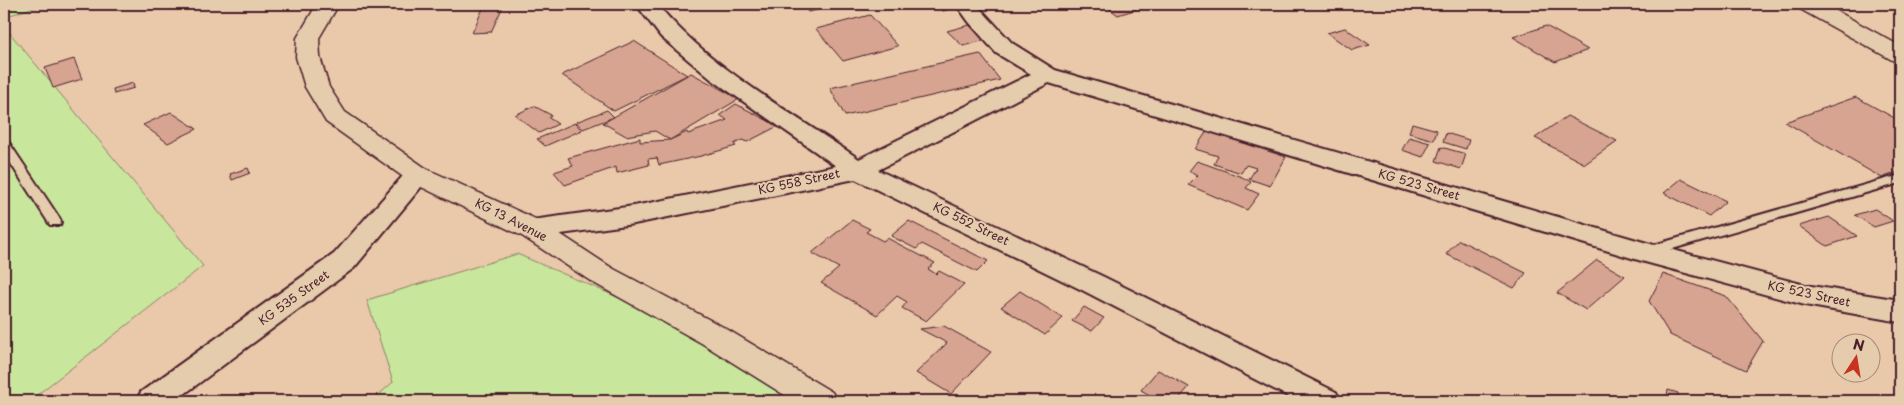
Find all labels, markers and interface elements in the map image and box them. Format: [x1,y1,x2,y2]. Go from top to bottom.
street label: KG 558 Street [756,164,841,198]
street label: KG 523 Street [1376,164,1462,204]
street label: KG 13 Avenue [472,193,551,245]
street label: KG 552 Street [930,197,1013,249]
street label: KG 535 Street [254,265,333,329]
street label: KG 523 Street [1766,275,1852,311]
north arrow [1832,332,1882,382]
text: N [1851,333,1866,356]

